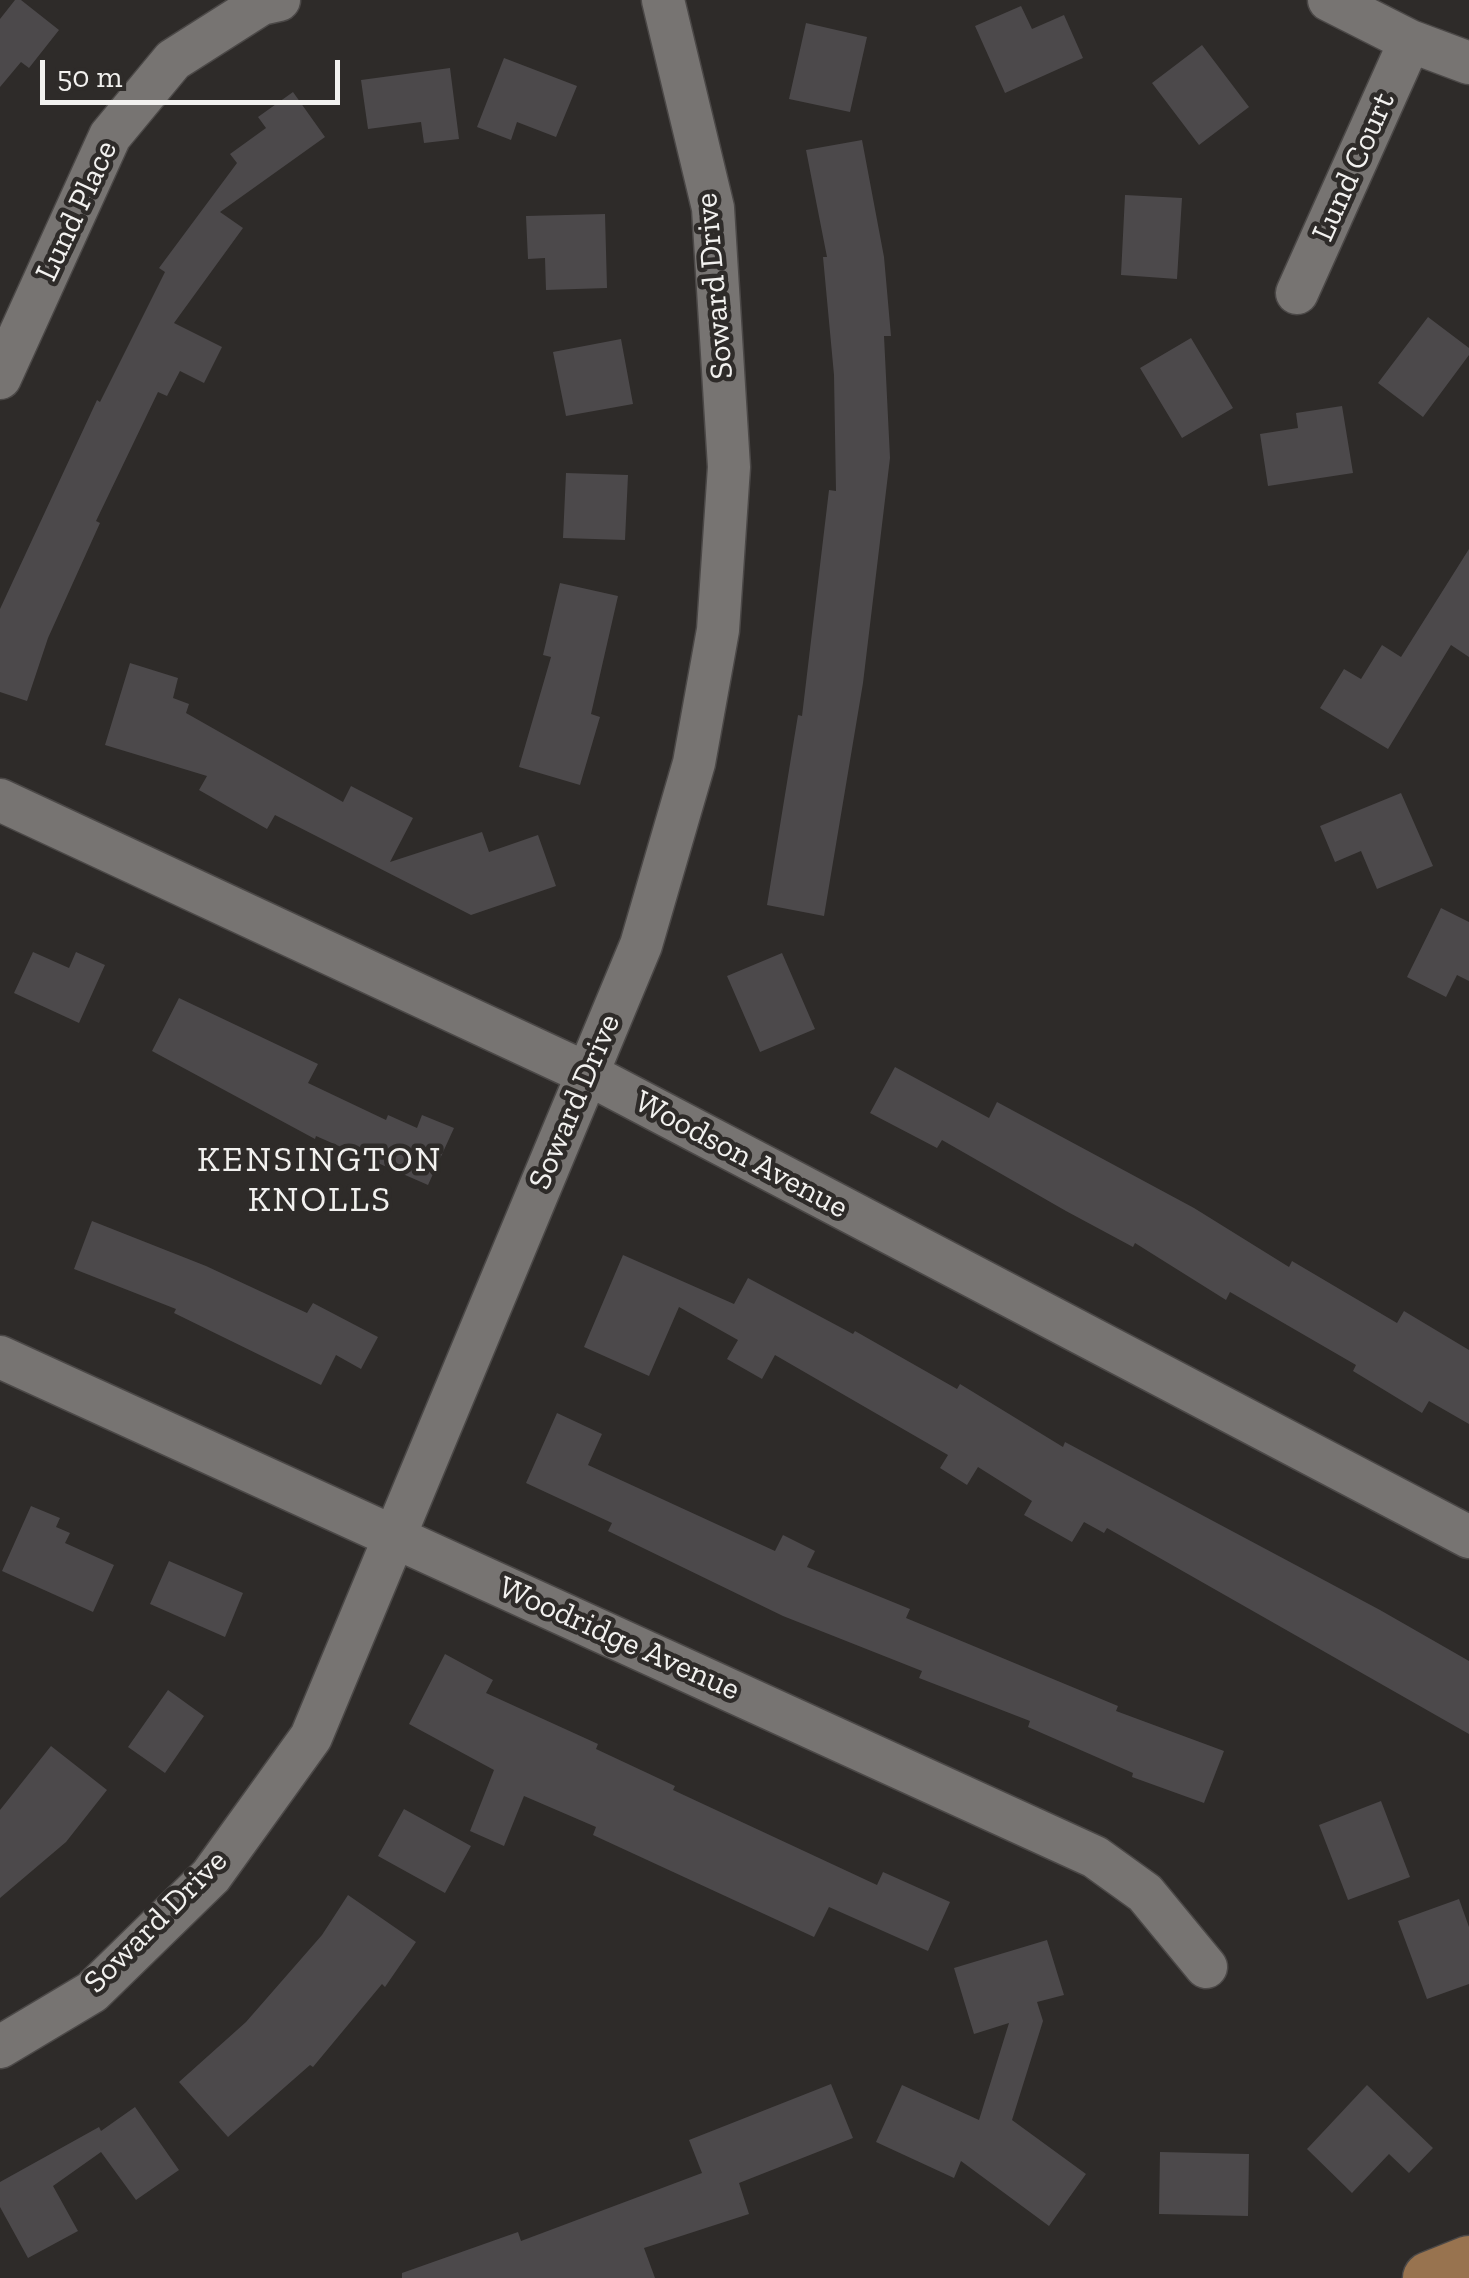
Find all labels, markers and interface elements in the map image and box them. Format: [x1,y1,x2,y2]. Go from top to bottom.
scale bar [45,40,345,102]
text: 50 m [57,59,122,95]
street label: Lund Court [1304,87,1404,247]
street label: Lund Place [28,135,126,287]
street label: Soward Drive [688,191,742,381]
street label: Soward Drive [521,1009,629,1195]
street label: Woodson Avenue [628,1083,854,1227]
district label: KENSINGTON KNOLLS [197,1140,443,1222]
street label: Woodridge Avenue [492,1569,746,1709]
street label: Soward Drive [76,1842,236,2002]

